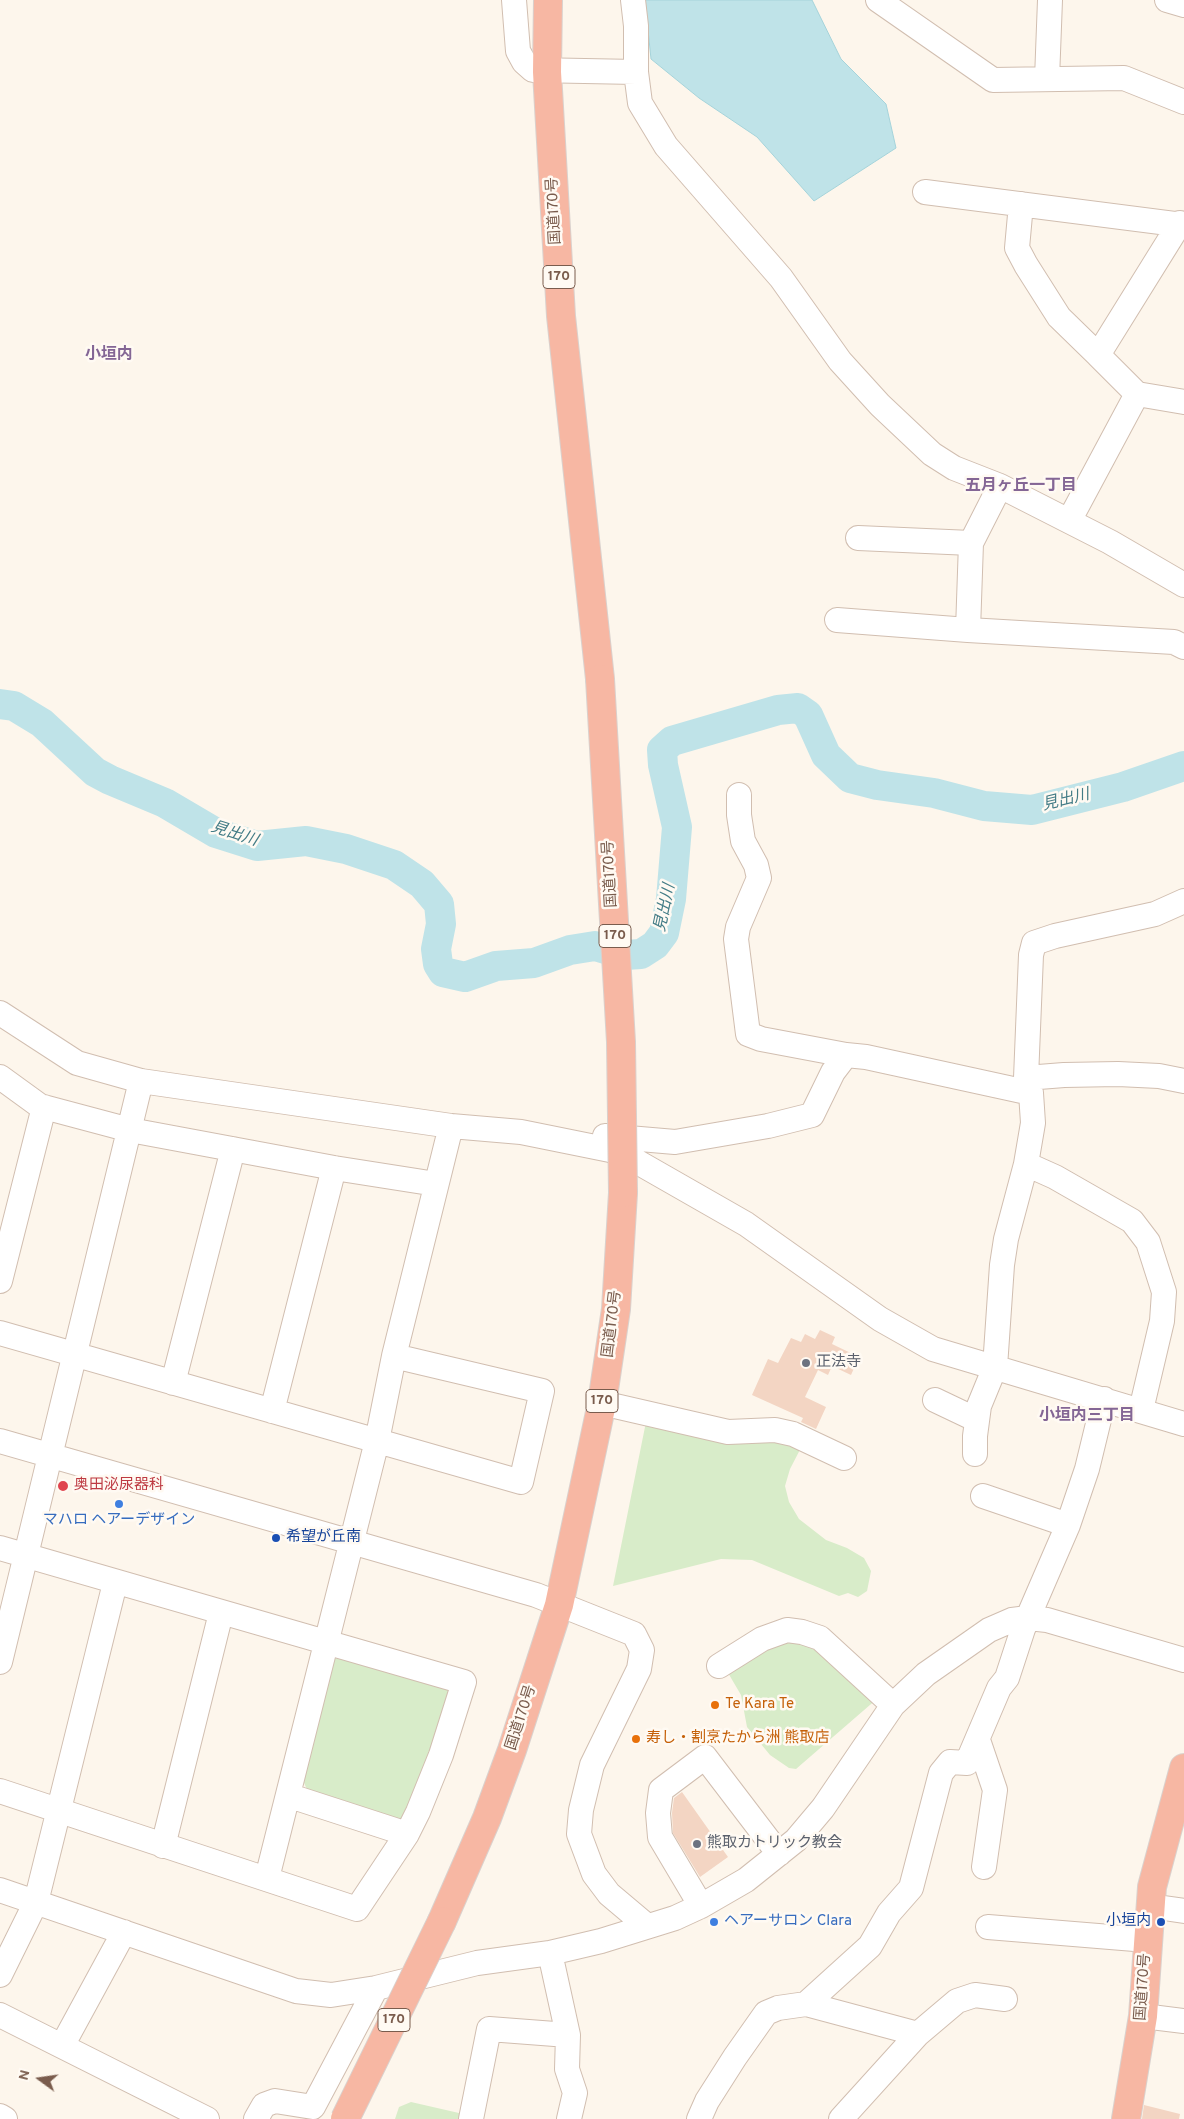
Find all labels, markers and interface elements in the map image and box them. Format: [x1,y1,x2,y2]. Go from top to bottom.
street label: 国道170号 [544,177,566,245]
road number: 170 [543,266,575,288]
district label: 小垣内 [85,346,133,366]
district label: 五月ヶ丘一丁目 [965,477,1077,497]
water label: 見出川 [1040,786,1092,816]
water label: 見出川 [208,818,260,852]
street label: 国道170号 [600,840,622,908]
water label: 見出川 [652,883,680,933]
road number: 170 [599,924,631,948]
street label: 国道170号 [600,1289,626,1359]
place label: 正法寺 [816,1354,861,1372]
marker: 正法寺 [800,1357,812,1369]
road number: 170 [586,1390,618,1412]
district label: 小垣内三丁目 [1039,1407,1135,1427]
place label: 奥田泌尿器科 [74,1477,164,1495]
marker: 奥田泌尿器科 [56,1479,70,1493]
marker: マハロ ヘアーデザイン [113,1498,125,1510]
place label: マハロ ヘアーデザイン [43,1512,195,1530]
place label: 希望が丘南 [286,1529,361,1547]
marker: 希望が丘南 [270,1532,282,1544]
street label: 国道170号 [503,1683,541,1753]
place label: Te Kara Te [725,1696,794,1714]
marker: Te Kara Te [709,1699,721,1711]
place label: 寿し・割烹たから洲 熊取店 [646,1730,830,1748]
marker: 寿し・割烹たから洲 熊取店 [630,1733,642,1745]
place label: 熊取カトリック教会 [707,1835,842,1853]
marker: 熊取カトリック教会 [691,1838,703,1850]
place label: ヘアーサロン Clara [724,1913,852,1931]
place label: 小垣内 [1106,1913,1151,1931]
marker: ヘアーサロン Clara [708,1916,720,1928]
marker: 小垣内 [1155,1916,1167,1928]
street label: 国道170号 [1133,1953,1155,2021]
road number: 170 [378,2008,410,2032]
north arrow [15,2054,65,2104]
text: N [15,2068,34,2082]

